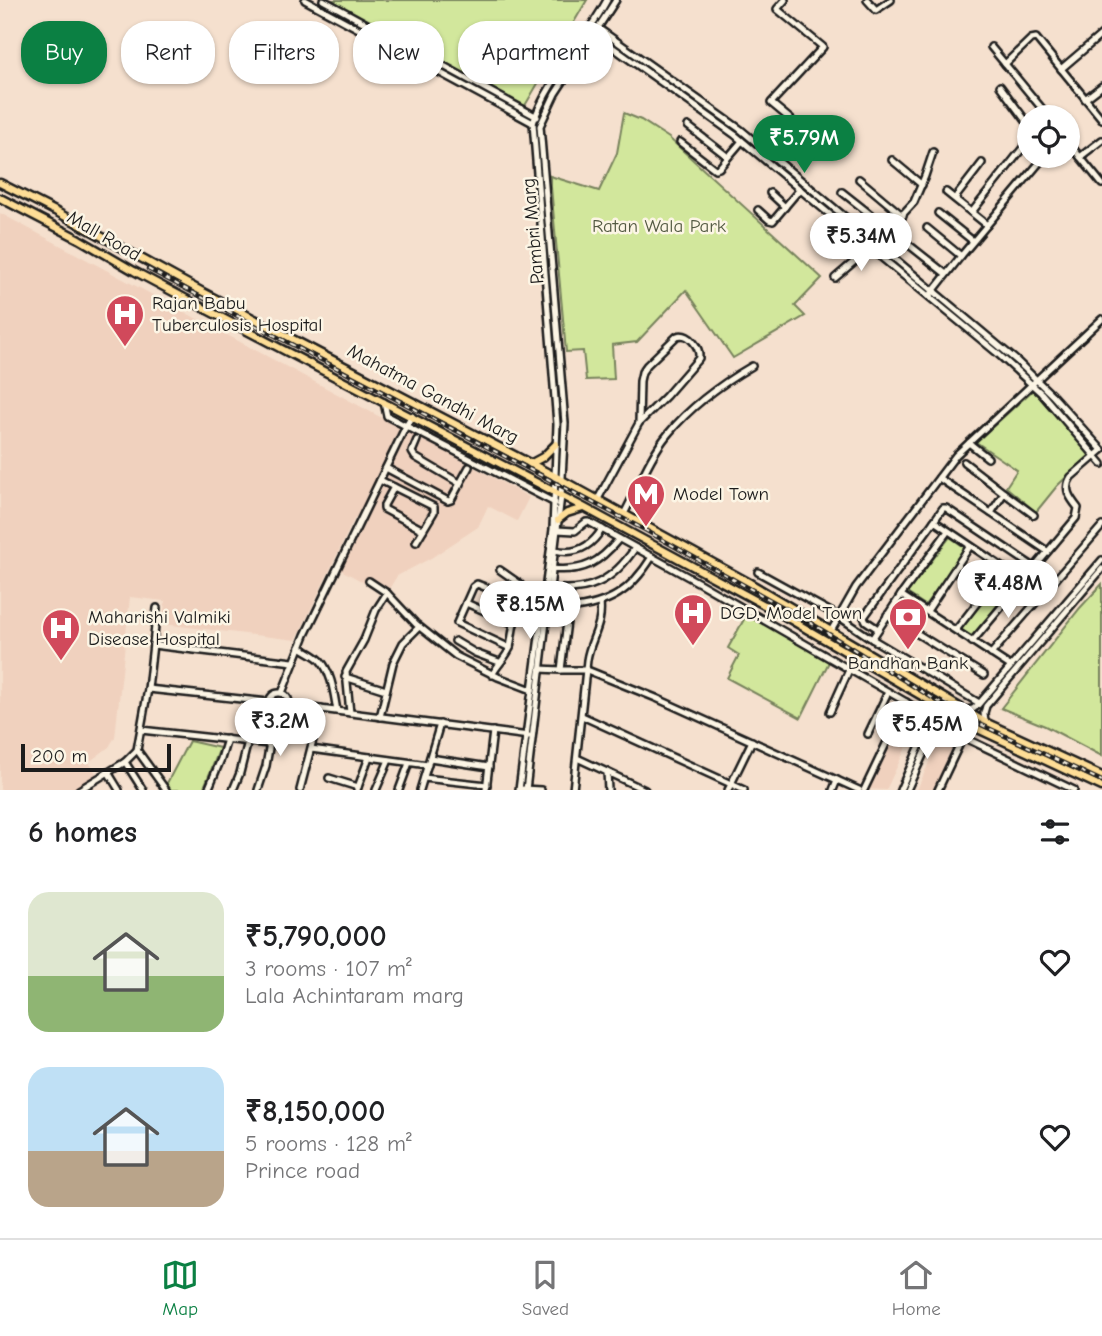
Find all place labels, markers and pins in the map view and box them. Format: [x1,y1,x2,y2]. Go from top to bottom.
pin: ₹5.79M [747,116,861,175]
pin: ₹5.34M [804,214,918,273]
place label: Rajan Babu Tuberculosis Hospital [152,292,323,336]
hospital icon: Rajan Babu Tuberculosis Hospital [104,293,146,348]
metro station icon: Model Town [625,473,667,528]
place label: Model Town [673,483,769,505]
pin: ₹4.48M [951,560,1065,620]
pin: ₹8.15M [473,582,587,641]
hospital icon: DGD, Model Town [672,592,714,647]
bank icon: Bandhan Bank [887,596,929,651]
place label: DGD, Model Town [720,602,862,624]
place label: Maharishi Valmiki Disease Hospital [88,606,231,650]
hospital icon: Maharishi Valmiki Disease Hospital [40,607,82,662]
place label: Bandhan Bank [848,652,969,674]
pin: ₹3.2M [231,698,329,758]
pin: ₹5.45M [870,702,984,761]

